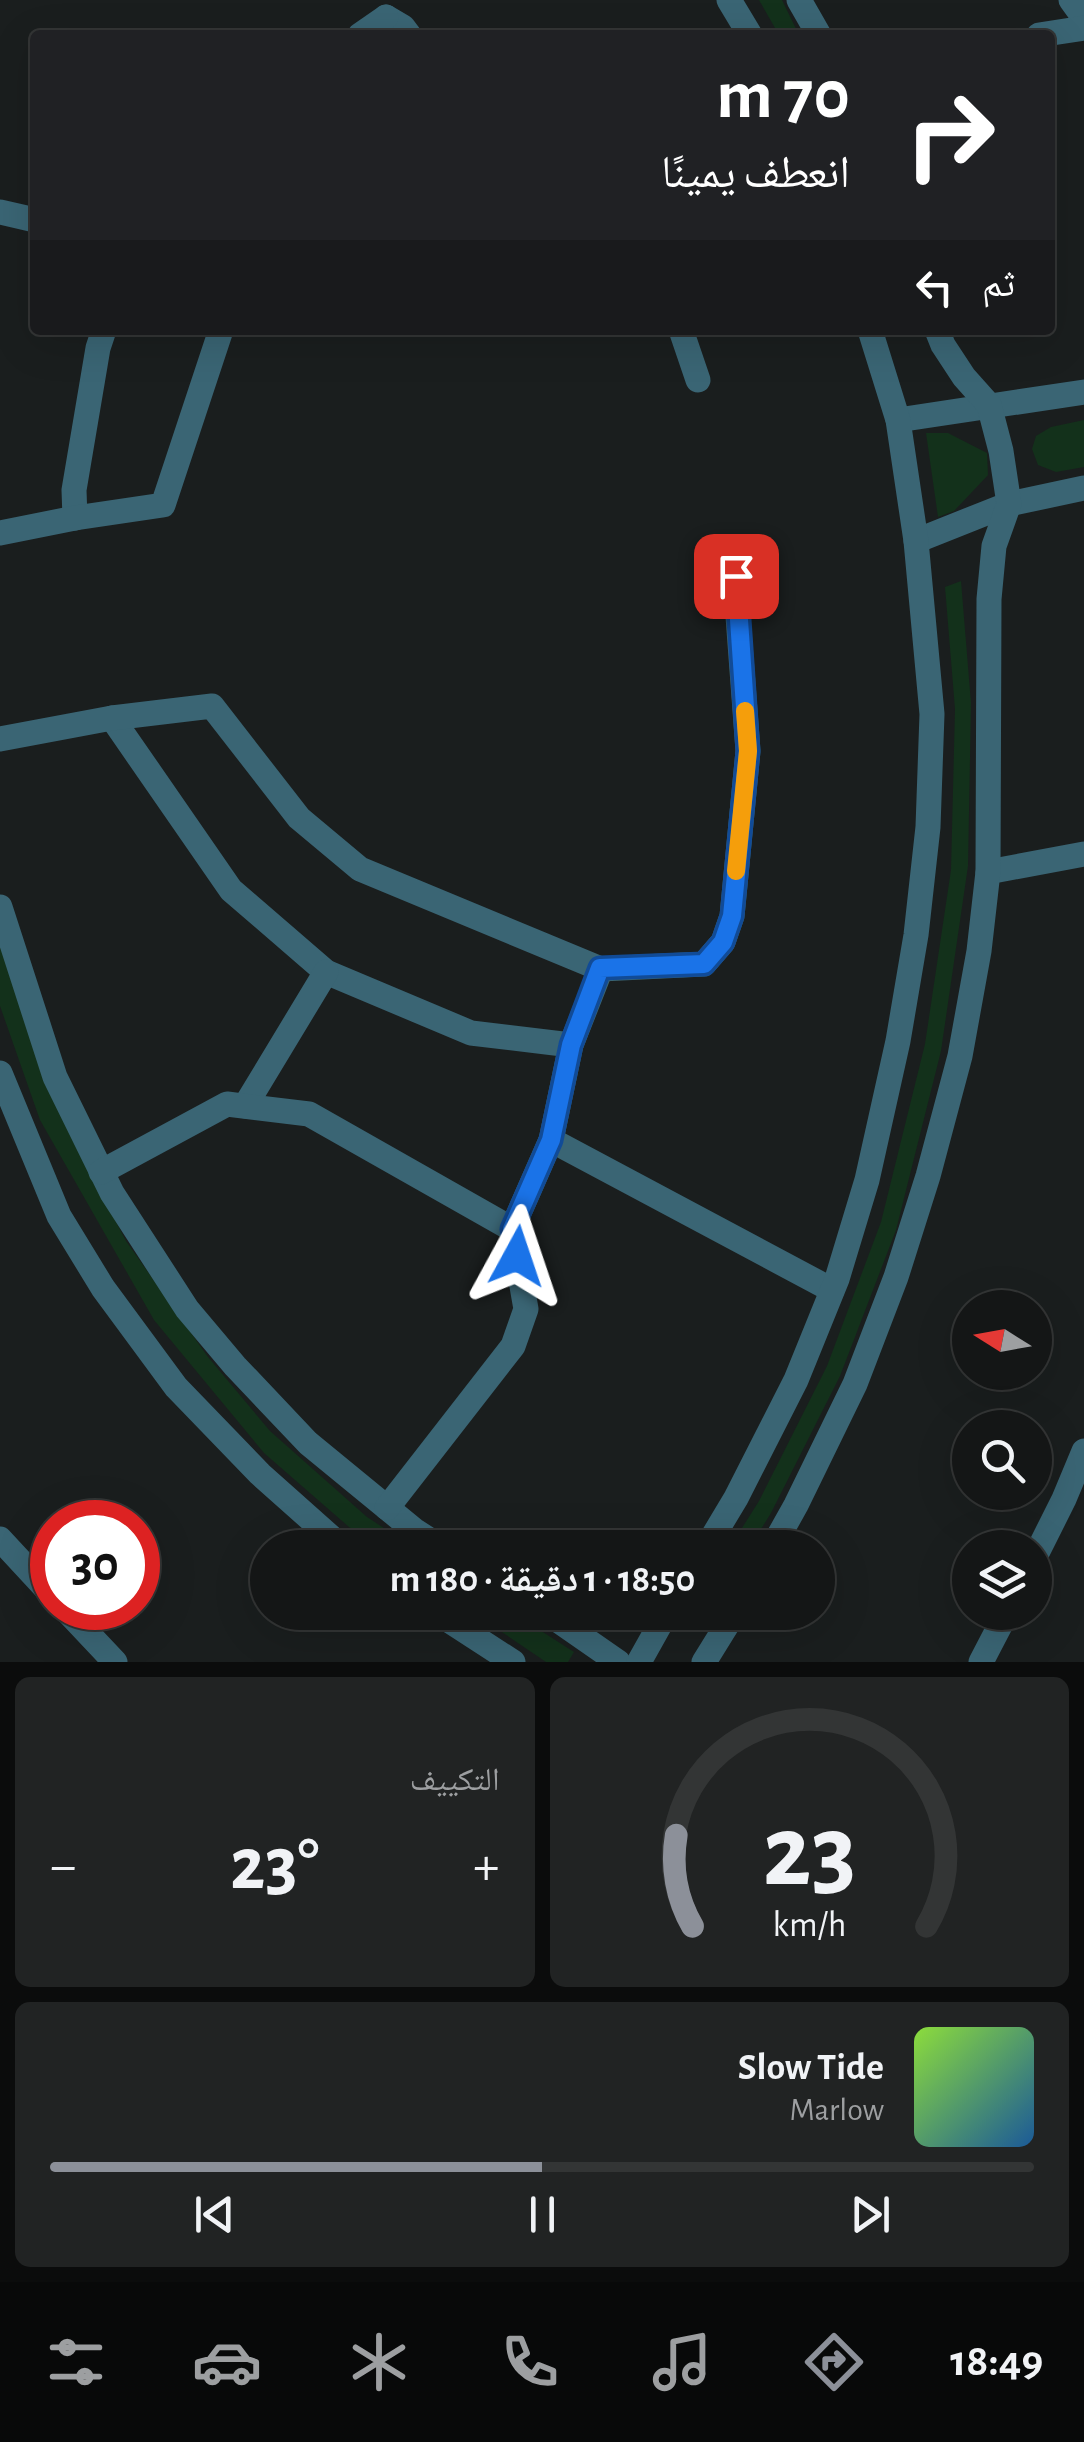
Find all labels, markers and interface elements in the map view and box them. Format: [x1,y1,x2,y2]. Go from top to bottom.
text: 70 m [716,61,850,131]
icon: right [885,70,1015,200]
text: انعطف يمينًا [661,151,850,196]
icon: left [907,260,962,315]
text: ثم [982,266,1015,304]
pin [694,534,779,619]
icon: arrive [709,549,764,604]
position arrow [465,1204,569,1308]
north arrow [952,1290,1052,1390]
map controls [952,1290,1052,1630]
button: search [952,1410,1052,1510]
speed limit sign: 30 [30,1500,160,1630]
button: layers [952,1530,1052,1630]
text: 18:50 · 1 دقيقة · 180 m [390,1561,695,1599]
text: التكييف [410,1764,500,1796]
text: 23 [762,1801,856,1905]
text: 23° [230,1828,320,1903]
text: − [50,1839,76,1894]
text: + [473,1839,499,1894]
text: km/h [772,1907,846,1943]
text: Slow Tide [738,2049,884,2087]
text: Marlow [790,2094,884,2126]
icon: previous [187,2187,242,2242]
icon: pause [515,2187,570,2242]
icon: next [843,2187,898,2242]
icon: filters [41,2327,111,2397]
icon: car [192,2327,262,2397]
icon: climate [344,2327,414,2397]
icon: phone [495,2327,565,2397]
icon: music [647,2327,717,2397]
icon: directions [799,2327,869,2397]
text: 18:49 [950,2339,1043,2384]

